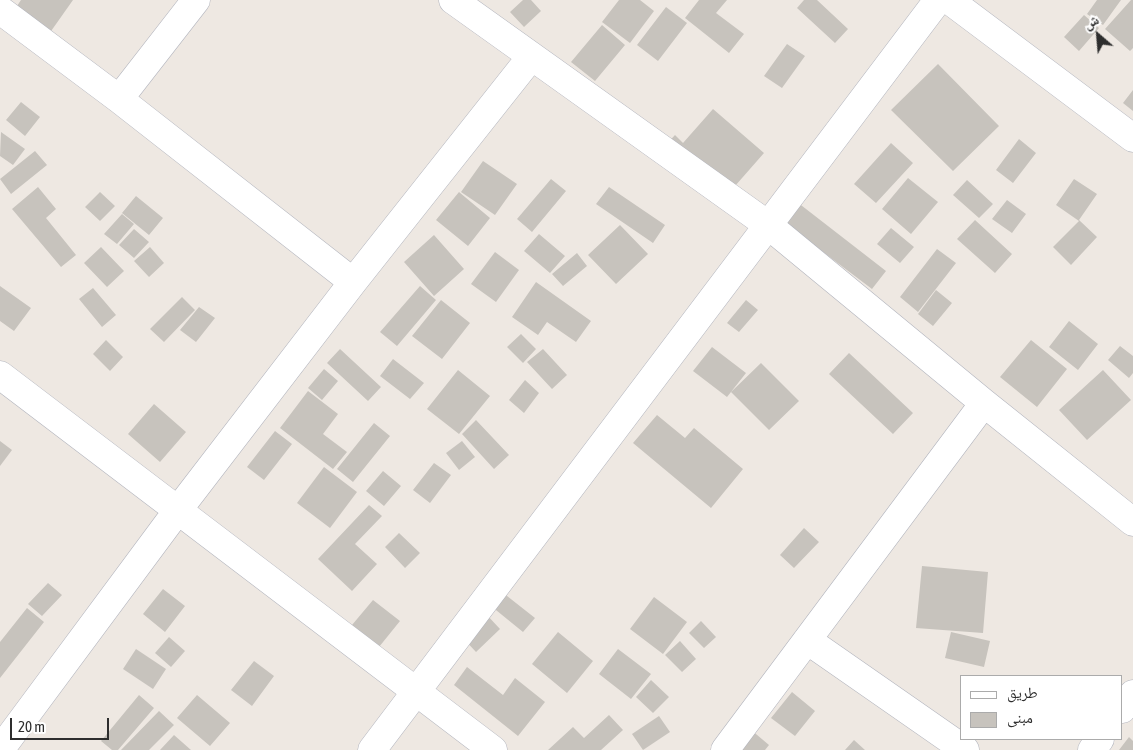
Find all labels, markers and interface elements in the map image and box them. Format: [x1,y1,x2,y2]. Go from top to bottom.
north arrow [1073,10,1123,60]
text: ش [1081,11,1101,32]
legend [960,675,1123,740]
text: طريق [1007,684,1038,701]
scale bar [12,708,111,740]
text: مبنى [1007,709,1033,726]
text: 20 m [18,718,45,735]

